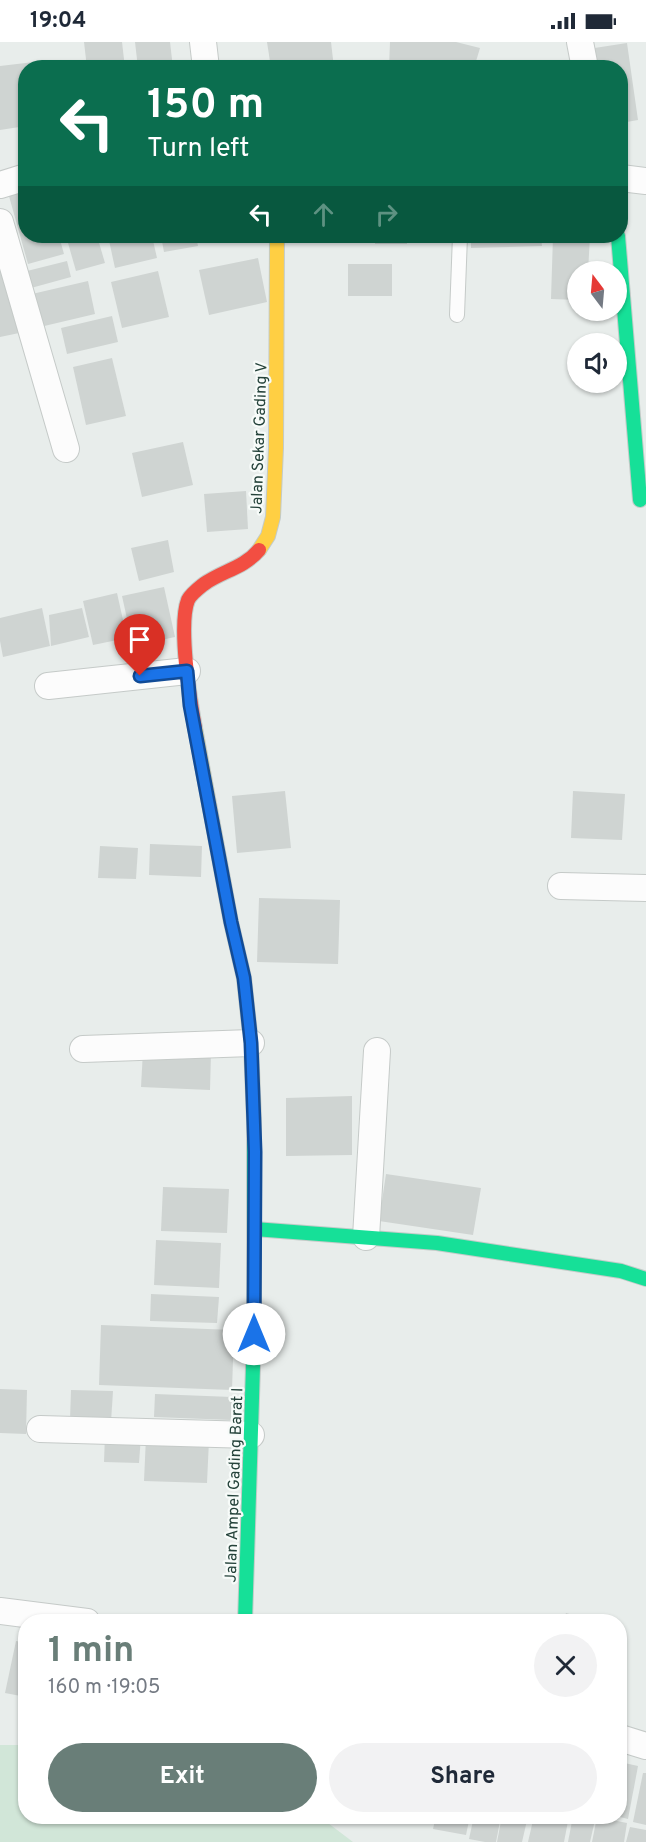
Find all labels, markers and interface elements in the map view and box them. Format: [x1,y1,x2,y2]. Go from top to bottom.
text: 19:04 [30,8,86,35]
text: 150 m [147,80,264,133]
icon: left [48,84,126,162]
text: Turn left [147,132,249,166]
icon: left [244,198,277,231]
icon: ahead [307,198,340,231]
icon: right [370,198,403,231]
north arrow [567,261,627,321]
map controls [567,261,627,393]
button: sound [567,333,627,393]
street label: Jalan Sekar Gading V [247,362,273,514]
pin [114,614,165,676]
icon: arrive [123,623,156,656]
position arrow [222,1302,286,1366]
street label: Jalan Ampel Gading Barat I [222,1387,248,1583]
text: 1 min [48,1629,134,1675]
button: close [534,1634,597,1697]
text: 160 m · 19:05 [48,1675,160,1701]
button: Exit [48,1743,317,1812]
button: Share [329,1743,597,1812]

